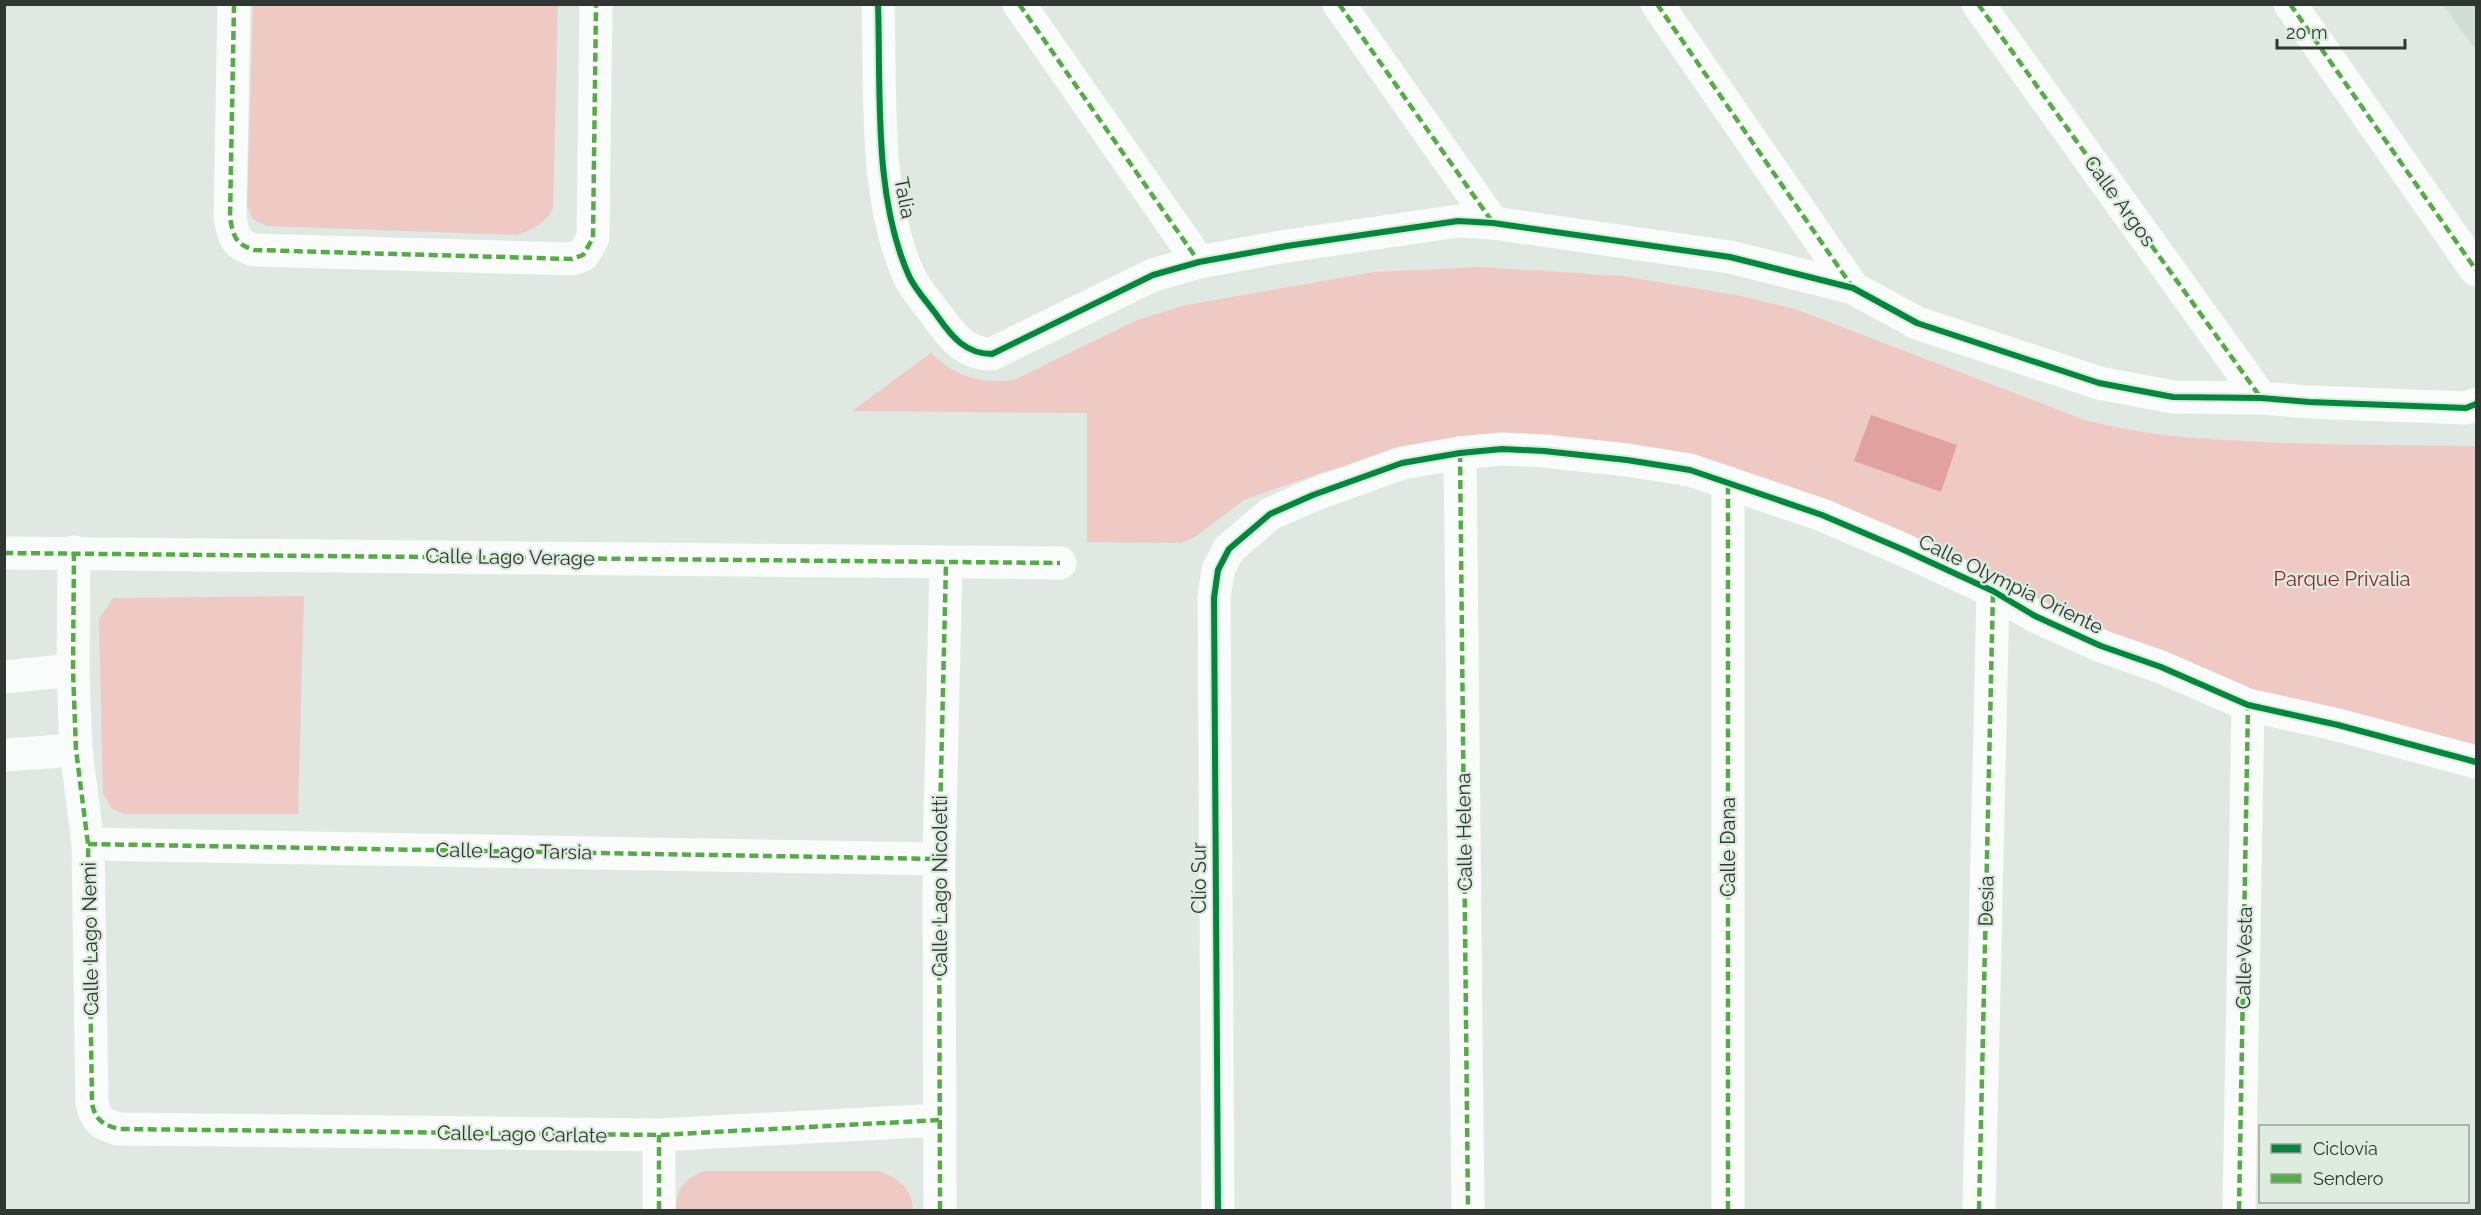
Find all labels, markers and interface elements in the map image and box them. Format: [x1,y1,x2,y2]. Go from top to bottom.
scale bar [2277,12,2404,50]
text: 20 m [2286,22,2328,43]
street label: Calle Argos [2079,151,2161,251]
street label: Talia [889,175,921,221]
street label: Calle Olympia Oriente [1915,529,2107,639]
street label: Calle Lago Verage [425,544,595,570]
park label: Parque Privalia [2274,567,2410,591]
street label: Calle Helena [1451,773,1477,891]
street label: Calle Lago Nicoletti [928,795,952,977]
street label: Calle Dana [1716,797,1740,897]
street label: Calle Lago Tarsia [435,838,593,864]
street label: Clío Sur [1187,842,1211,914]
street label: Calle Lago Nemi [77,862,103,1016]
street label: Desia [1974,875,1998,927]
street label: Calle Vesta [2231,906,2257,1010]
street label: Calle Lago Carlate [437,1121,608,1147]
legend [2259,1125,2469,1203]
text: Ciclovía [2313,1138,2378,1159]
text: Sendero [2313,1168,2384,1189]

